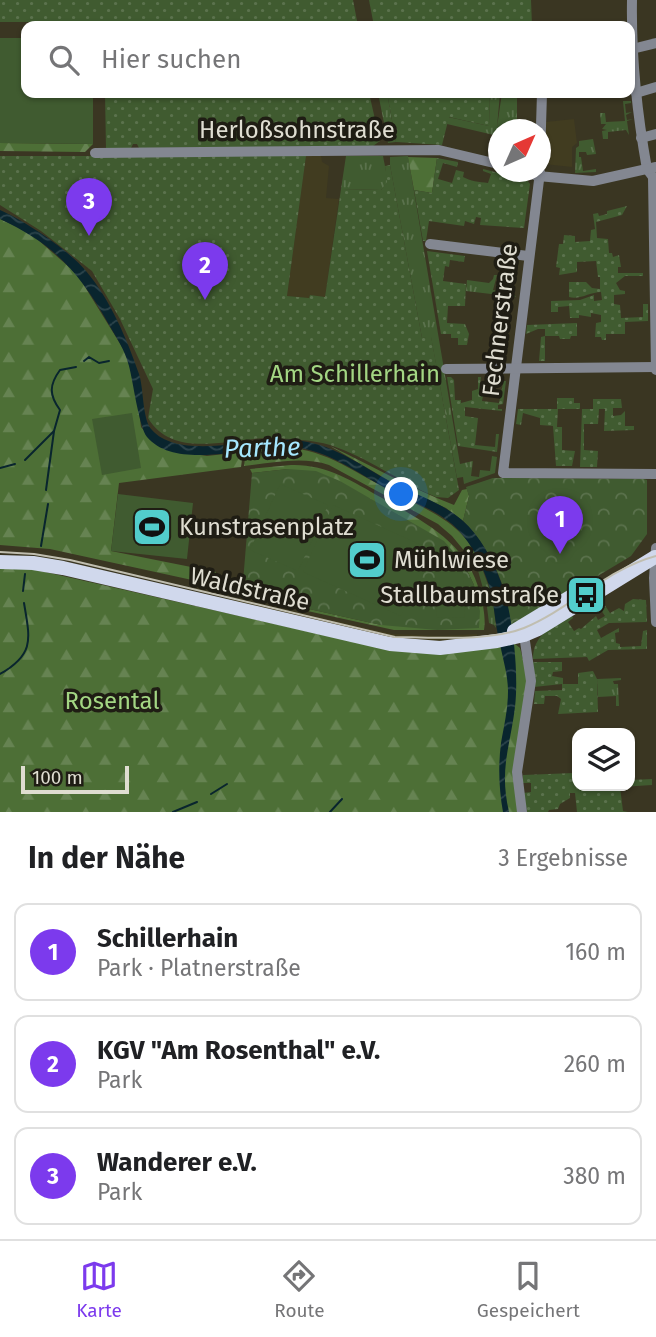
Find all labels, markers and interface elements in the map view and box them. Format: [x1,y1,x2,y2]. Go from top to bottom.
search box [21,21,635,98]
icon: search [45,41,83,79]
text: Hier suchen [101,44,241,75]
street label: Herloßsohnstraße [199,116,395,144]
north arrow [488,119,551,182]
pin: 3 [66,178,112,236]
pin: 2 [182,242,228,300]
street label: Fechnerstraße [477,242,523,398]
park label: Am Schillerhain [270,360,440,388]
water label: Parthe [223,431,301,465]
your location [384,477,418,511]
pin: 1 [537,496,583,554]
sports icon: Kunstrasenplatz [131,506,173,548]
place label: Kunstrasenplatz [179,513,354,541]
sports icon: Mühlwiese [346,539,388,581]
place label: Mühlwiese [394,546,509,574]
street label: Waldstraße [187,562,313,616]
bus stop icon: Stallbaumstraße [565,574,607,616]
place label: Stallbaumstraße [380,581,559,609]
park label: Rosental [65,687,159,715]
map controls [572,728,635,791]
button: layers [572,728,635,791]
scale bar [21,763,130,795]
text: 100 m [32,766,83,789]
text: In der Nähe [28,840,185,876]
text: 3 Ergebnisse [498,844,628,872]
text: Schillerhain [97,923,238,954]
text: 1 [48,938,58,966]
text: 160 m [565,938,626,966]
text: Park · Platnerstraße [97,954,301,982]
text: KGV "Am Rosenthal" e.V. [97,1035,380,1066]
text: 2 [47,1050,59,1078]
text: 260 m [564,1050,626,1078]
text: Park [97,1066,142,1094]
text: Wanderer e.V. [97,1147,257,1178]
text: 3 [47,1162,59,1190]
text: 380 m [563,1162,626,1190]
text: Park [97,1178,142,1206]
tab: Karte [76,1257,122,1322]
tab: Route [274,1257,324,1322]
tab: Gespeichert [477,1257,580,1322]

